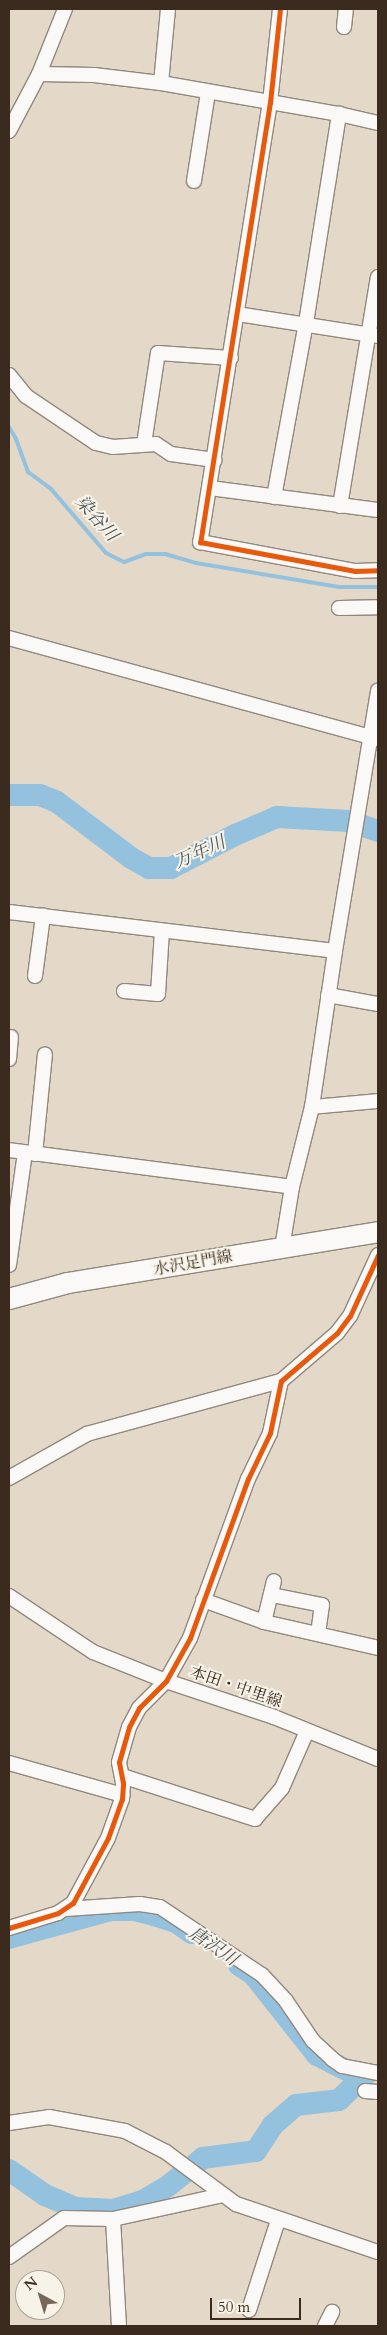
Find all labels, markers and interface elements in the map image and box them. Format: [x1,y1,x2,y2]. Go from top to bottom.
water label: 染谷川 [70,492,122,546]
water label: 万年川 [171,832,229,874]
street label: 水沢足門線 [152,1247,234,1279]
street label: 本田・中里線 [187,1662,285,1712]
water label: 唐沢川 [185,1923,241,1971]
north arrow [15,2270,65,2320]
text: N [20,2273,42,2295]
scale bar [212,2288,303,2320]
text: 50 m [218,2297,250,2317]

